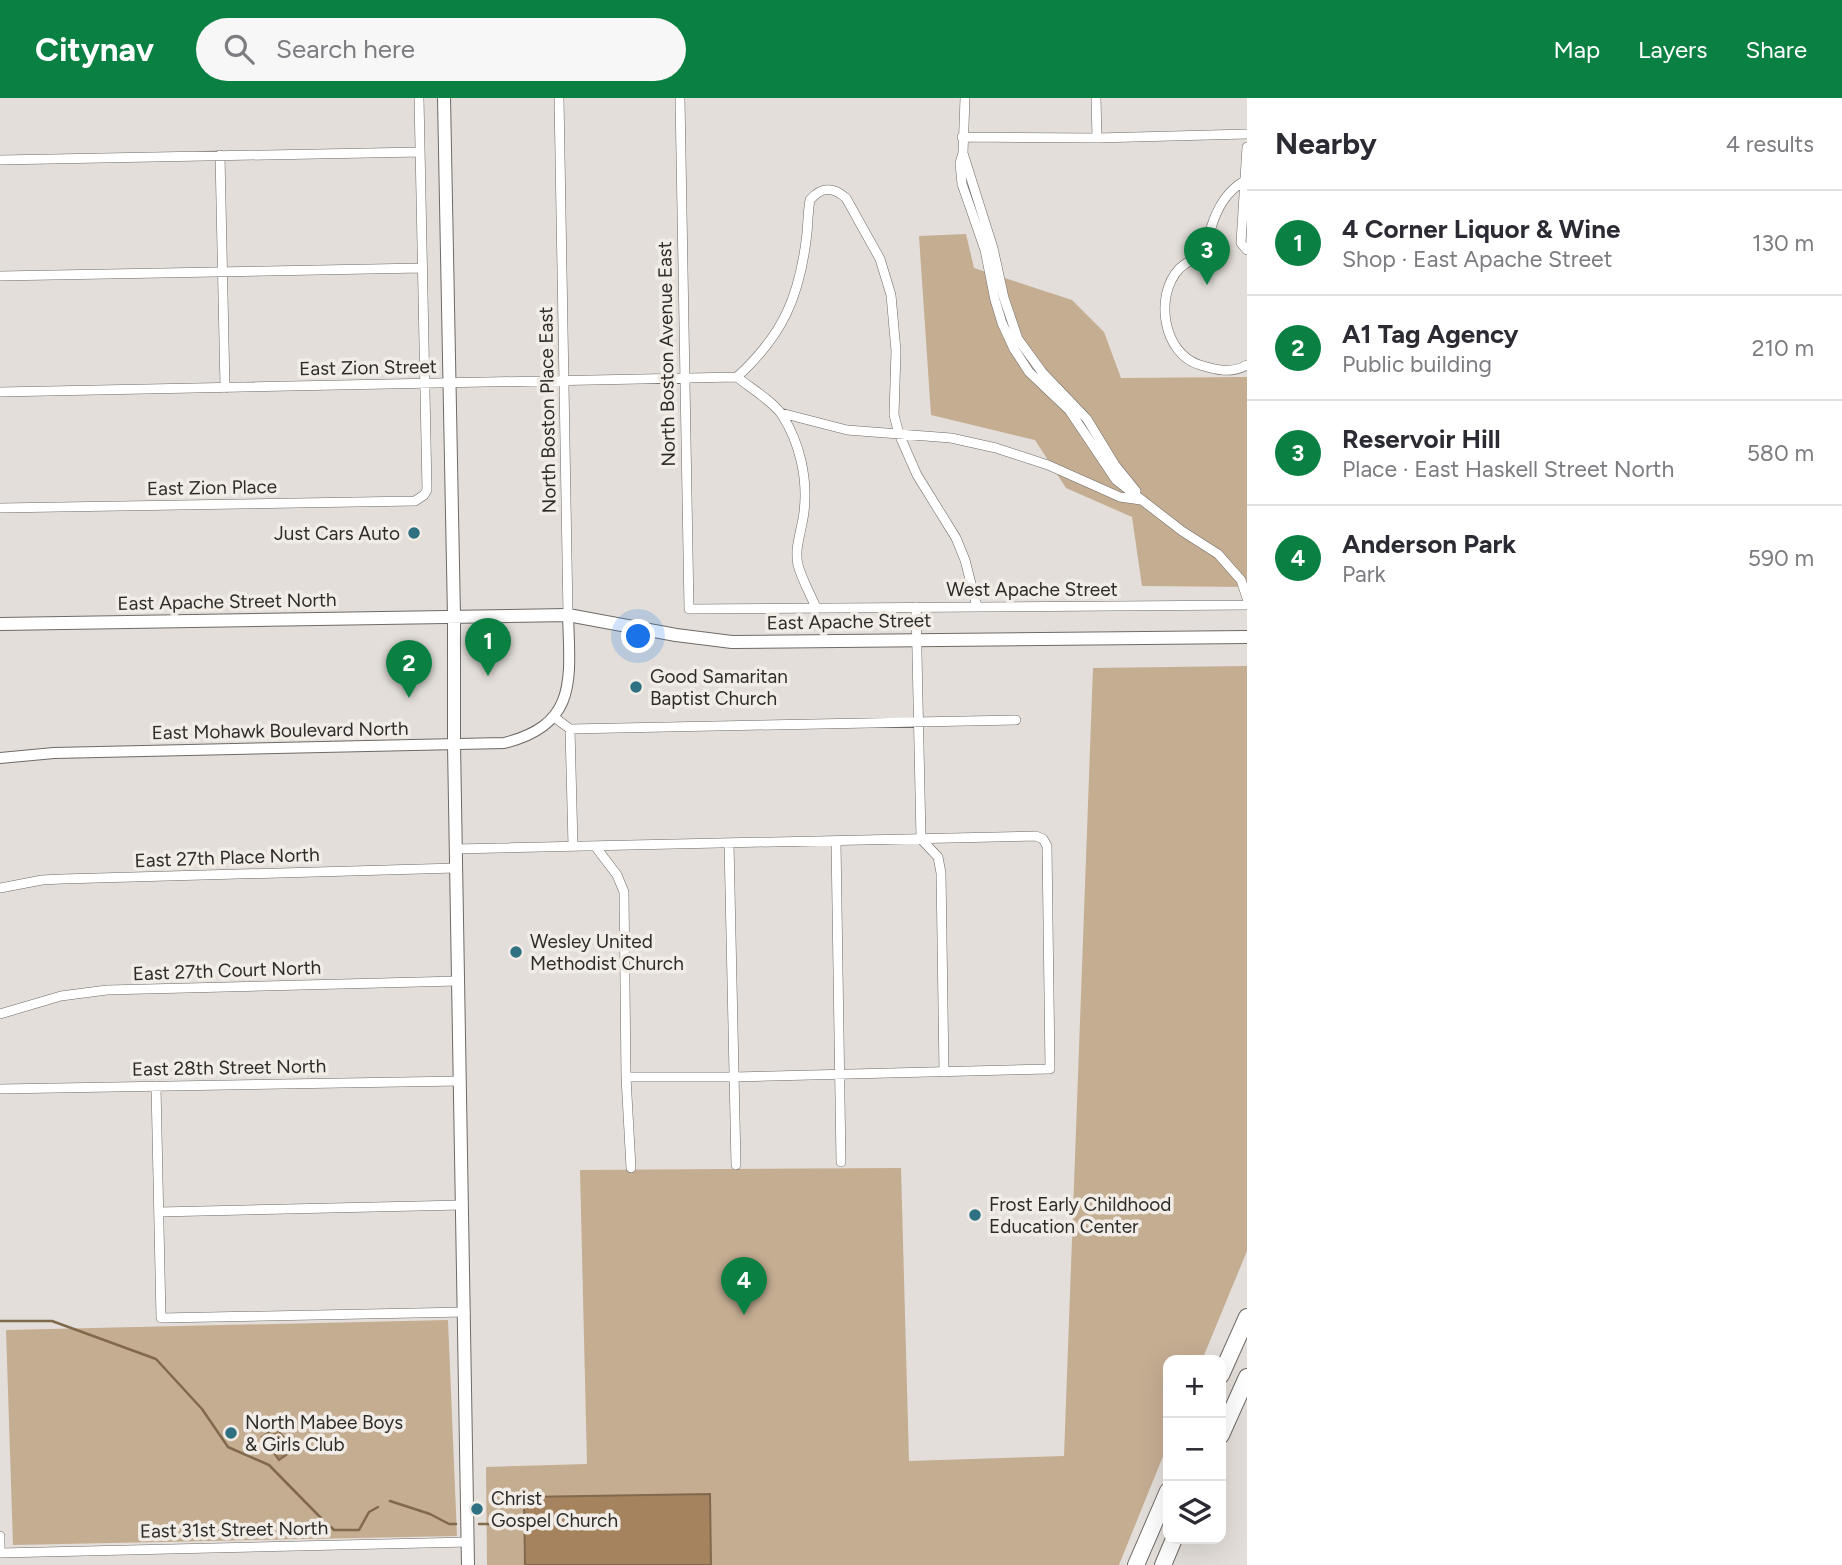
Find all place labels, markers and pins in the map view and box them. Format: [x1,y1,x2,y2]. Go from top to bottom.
pin: 3 [1184,227,1230,285]
place label: Just Cars Auto [274,522,400,545]
marker: Just Cars Auto [406,525,422,541]
pin: 1 [465,618,511,676]
pin: 2 [386,640,432,698]
place label: Good Samaritan Baptist Church [650,665,788,710]
marker: Good Samaritan Baptist Church [628,679,644,695]
place label: Wesley United Methodist Church [530,930,684,975]
marker: Wesley United Methodist Church [508,944,524,960]
place label: Frost Early Childhood Education Center [989,1193,1171,1238]
marker: Frost Early Childhood Education Center [967,1207,983,1223]
pin: 4 [721,1257,767,1315]
place label: North Mabee Boys & Girls Club [245,1411,403,1456]
marker: North Mabee Boys & Girls Club [223,1425,239,1441]
place label: Christ Gospel Church [491,1487,618,1532]
marker: Christ Gospel Church [469,1501,485,1517]

